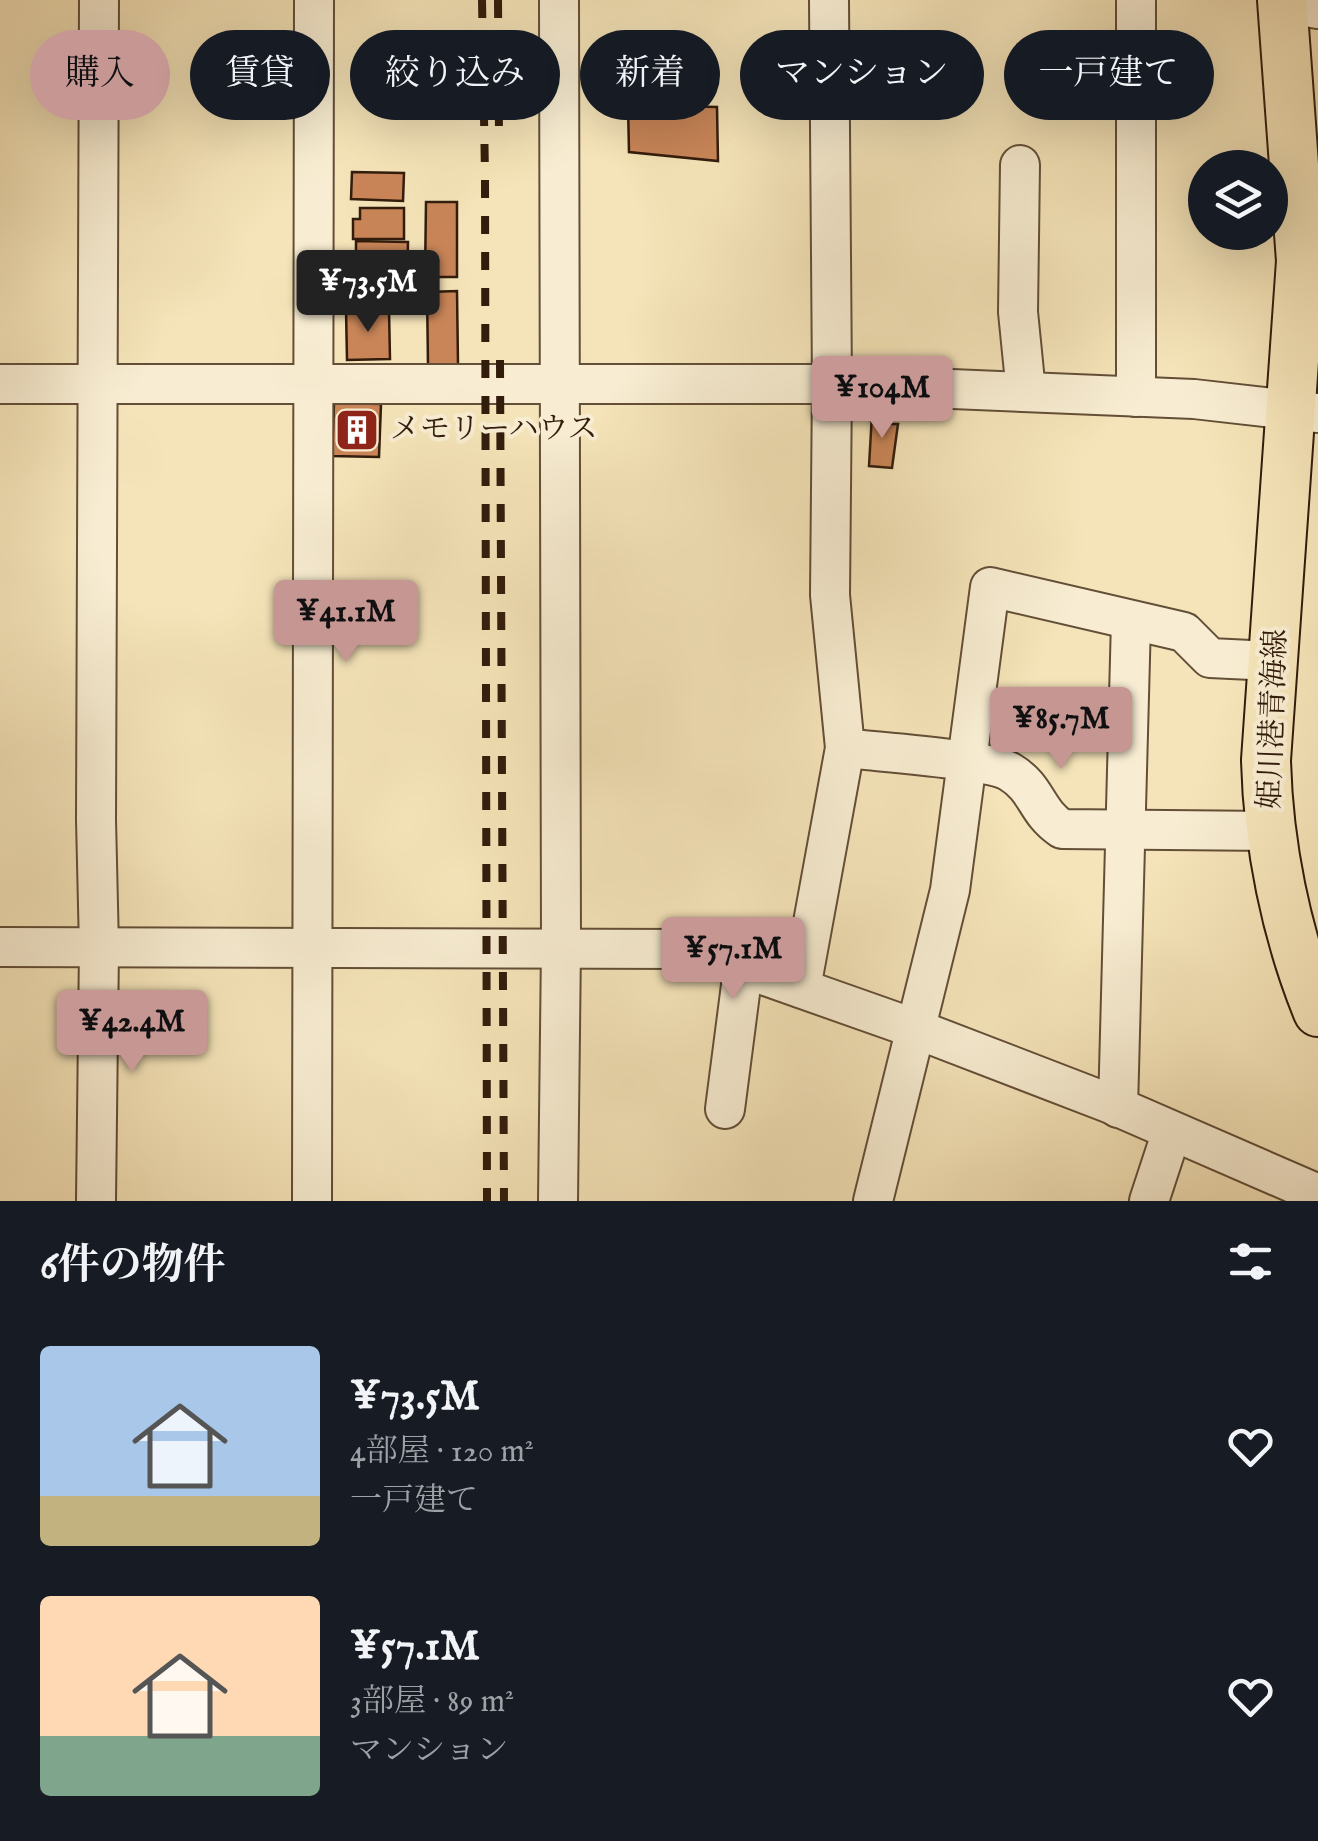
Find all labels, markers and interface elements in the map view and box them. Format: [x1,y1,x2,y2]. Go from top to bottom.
chip: 購入 [30,30,170,120]
chip: 賃貸 [190,30,330,120]
chip: 絞り込み [350,30,560,120]
chip: 新着 [580,30,720,120]
chip: マンション [740,30,984,120]
chip: 一戸建て [1004,30,1214,120]
map controls [1188,150,1288,250]
button: layers [1188,150,1288,250]
pin: ¥73.5M [287,250,449,335]
text: ¥73.5M [319,262,417,303]
pin: ¥104M [812,356,952,441]
text: ¥104M [834,368,930,409]
building icon: メモリーハウス [334,407,380,453]
place label: メモリーハウス [390,411,598,449]
pin: ¥41.1M [265,580,427,665]
text: ¥41.1M [296,592,396,633]
street label: 姫川港青海線 [1252,628,1296,810]
pin: ¥85.7M [980,687,1142,772]
text: ¥85.7M [1012,699,1110,740]
pin: ¥57.1M [652,917,814,1002]
text: ¥57.1M [684,929,782,970]
pin: ¥42.4M [51,990,213,1075]
text: ¥42.4M [79,1002,185,1043]
icon: filters [1223,1234,1278,1289]
text: 6件の物件 [40,1240,226,1293]
text: ¥73.5M [350,1371,480,1424]
icon: home [120,1386,240,1506]
icon: heart [1223,1419,1278,1474]
text: 4部屋 · 120 m² [350,1432,534,1473]
text: 一戸建て [350,1481,478,1522]
text: ¥57.1M [350,1621,480,1674]
icon: home [120,1636,240,1756]
icon: heart [1223,1669,1278,1724]
text: 3部屋 · 89 m² [350,1682,514,1723]
text: マンション [350,1731,509,1772]

